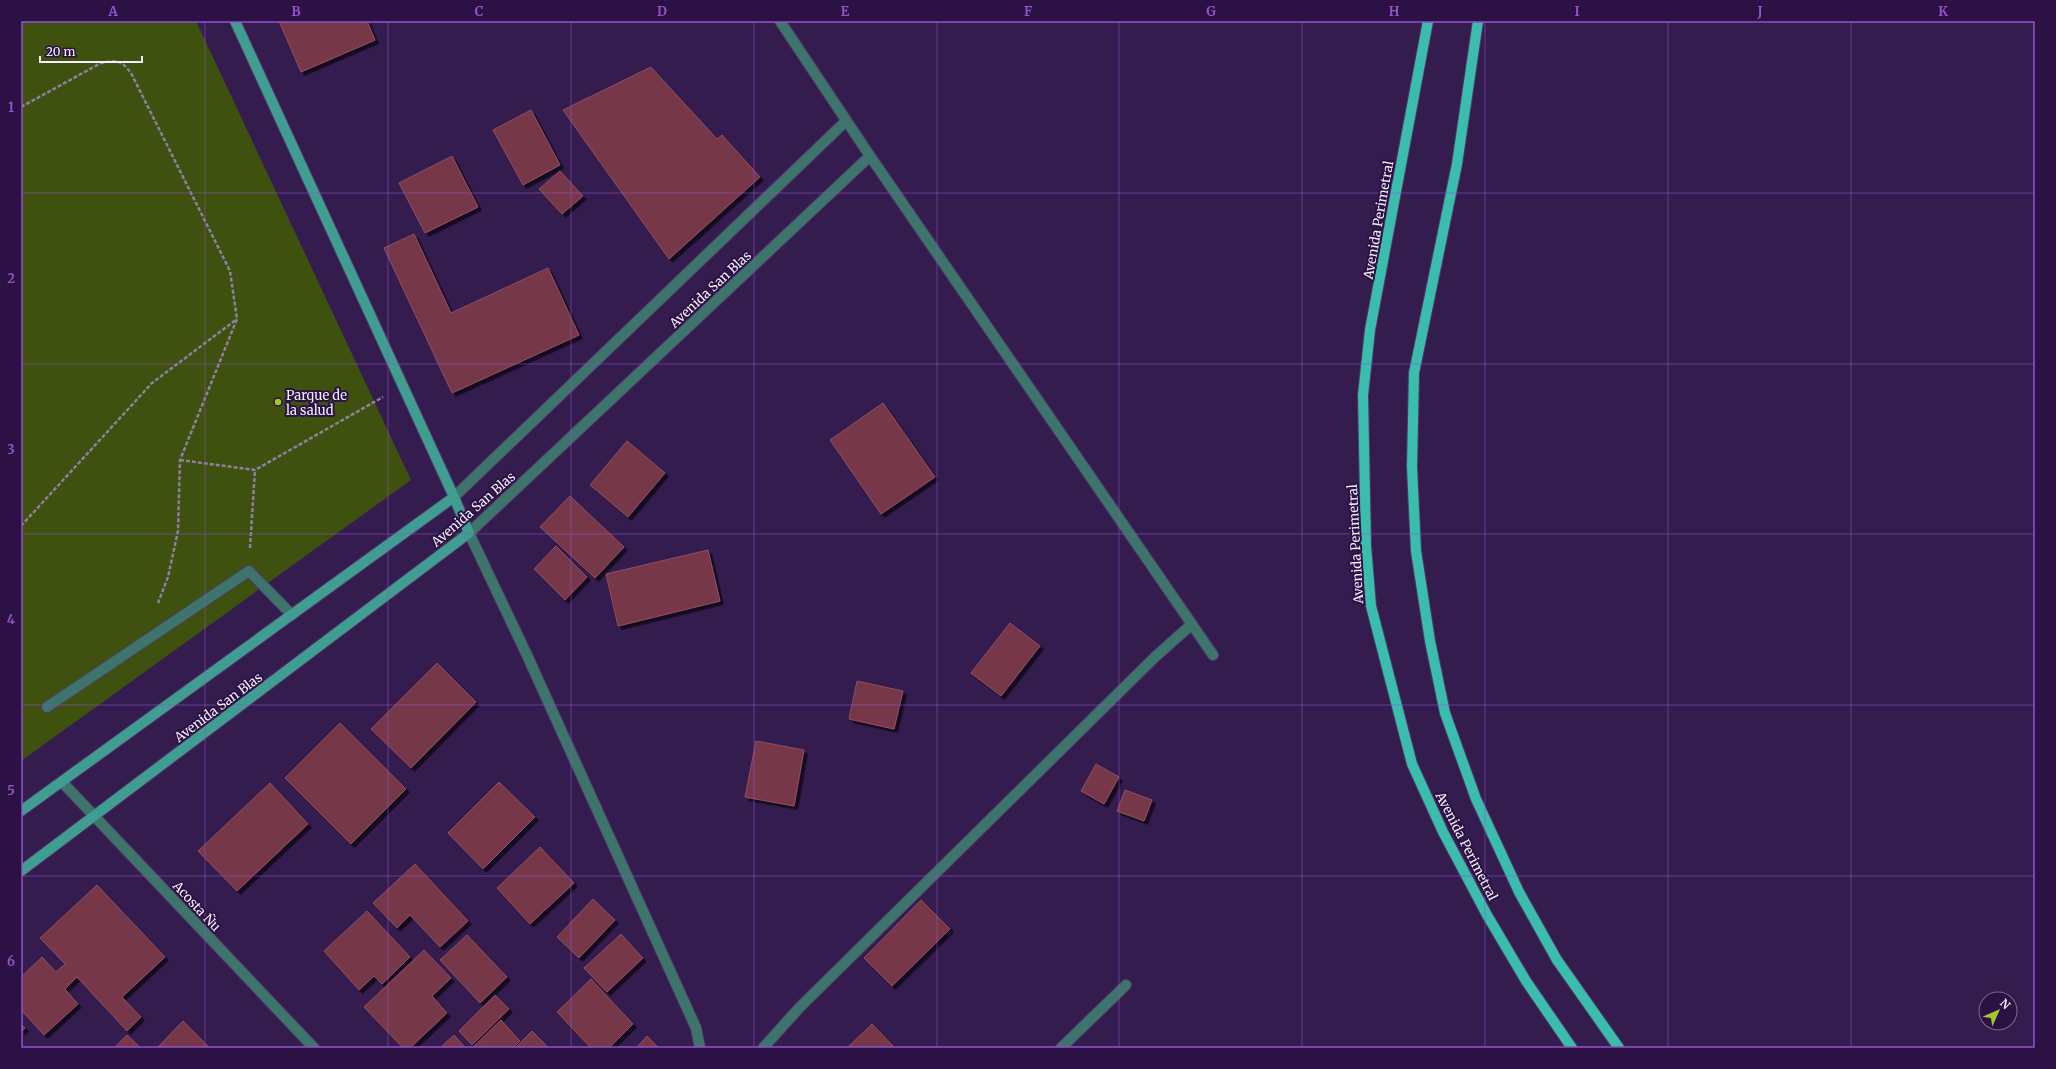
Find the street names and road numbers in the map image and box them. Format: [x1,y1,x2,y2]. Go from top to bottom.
street label: Avenida Perimetral [1360,160,1397,282]
street label: Avenida San Blas [665,247,755,332]
street label: Avenida San Blas [427,468,519,551]
street label: Avenida Perimetral [1344,484,1367,605]
street label: Avenida San Blas [170,669,266,747]
street label: Avenida Perimetral [1431,788,1501,903]
street label: Acosta Ñu [168,877,224,935]

